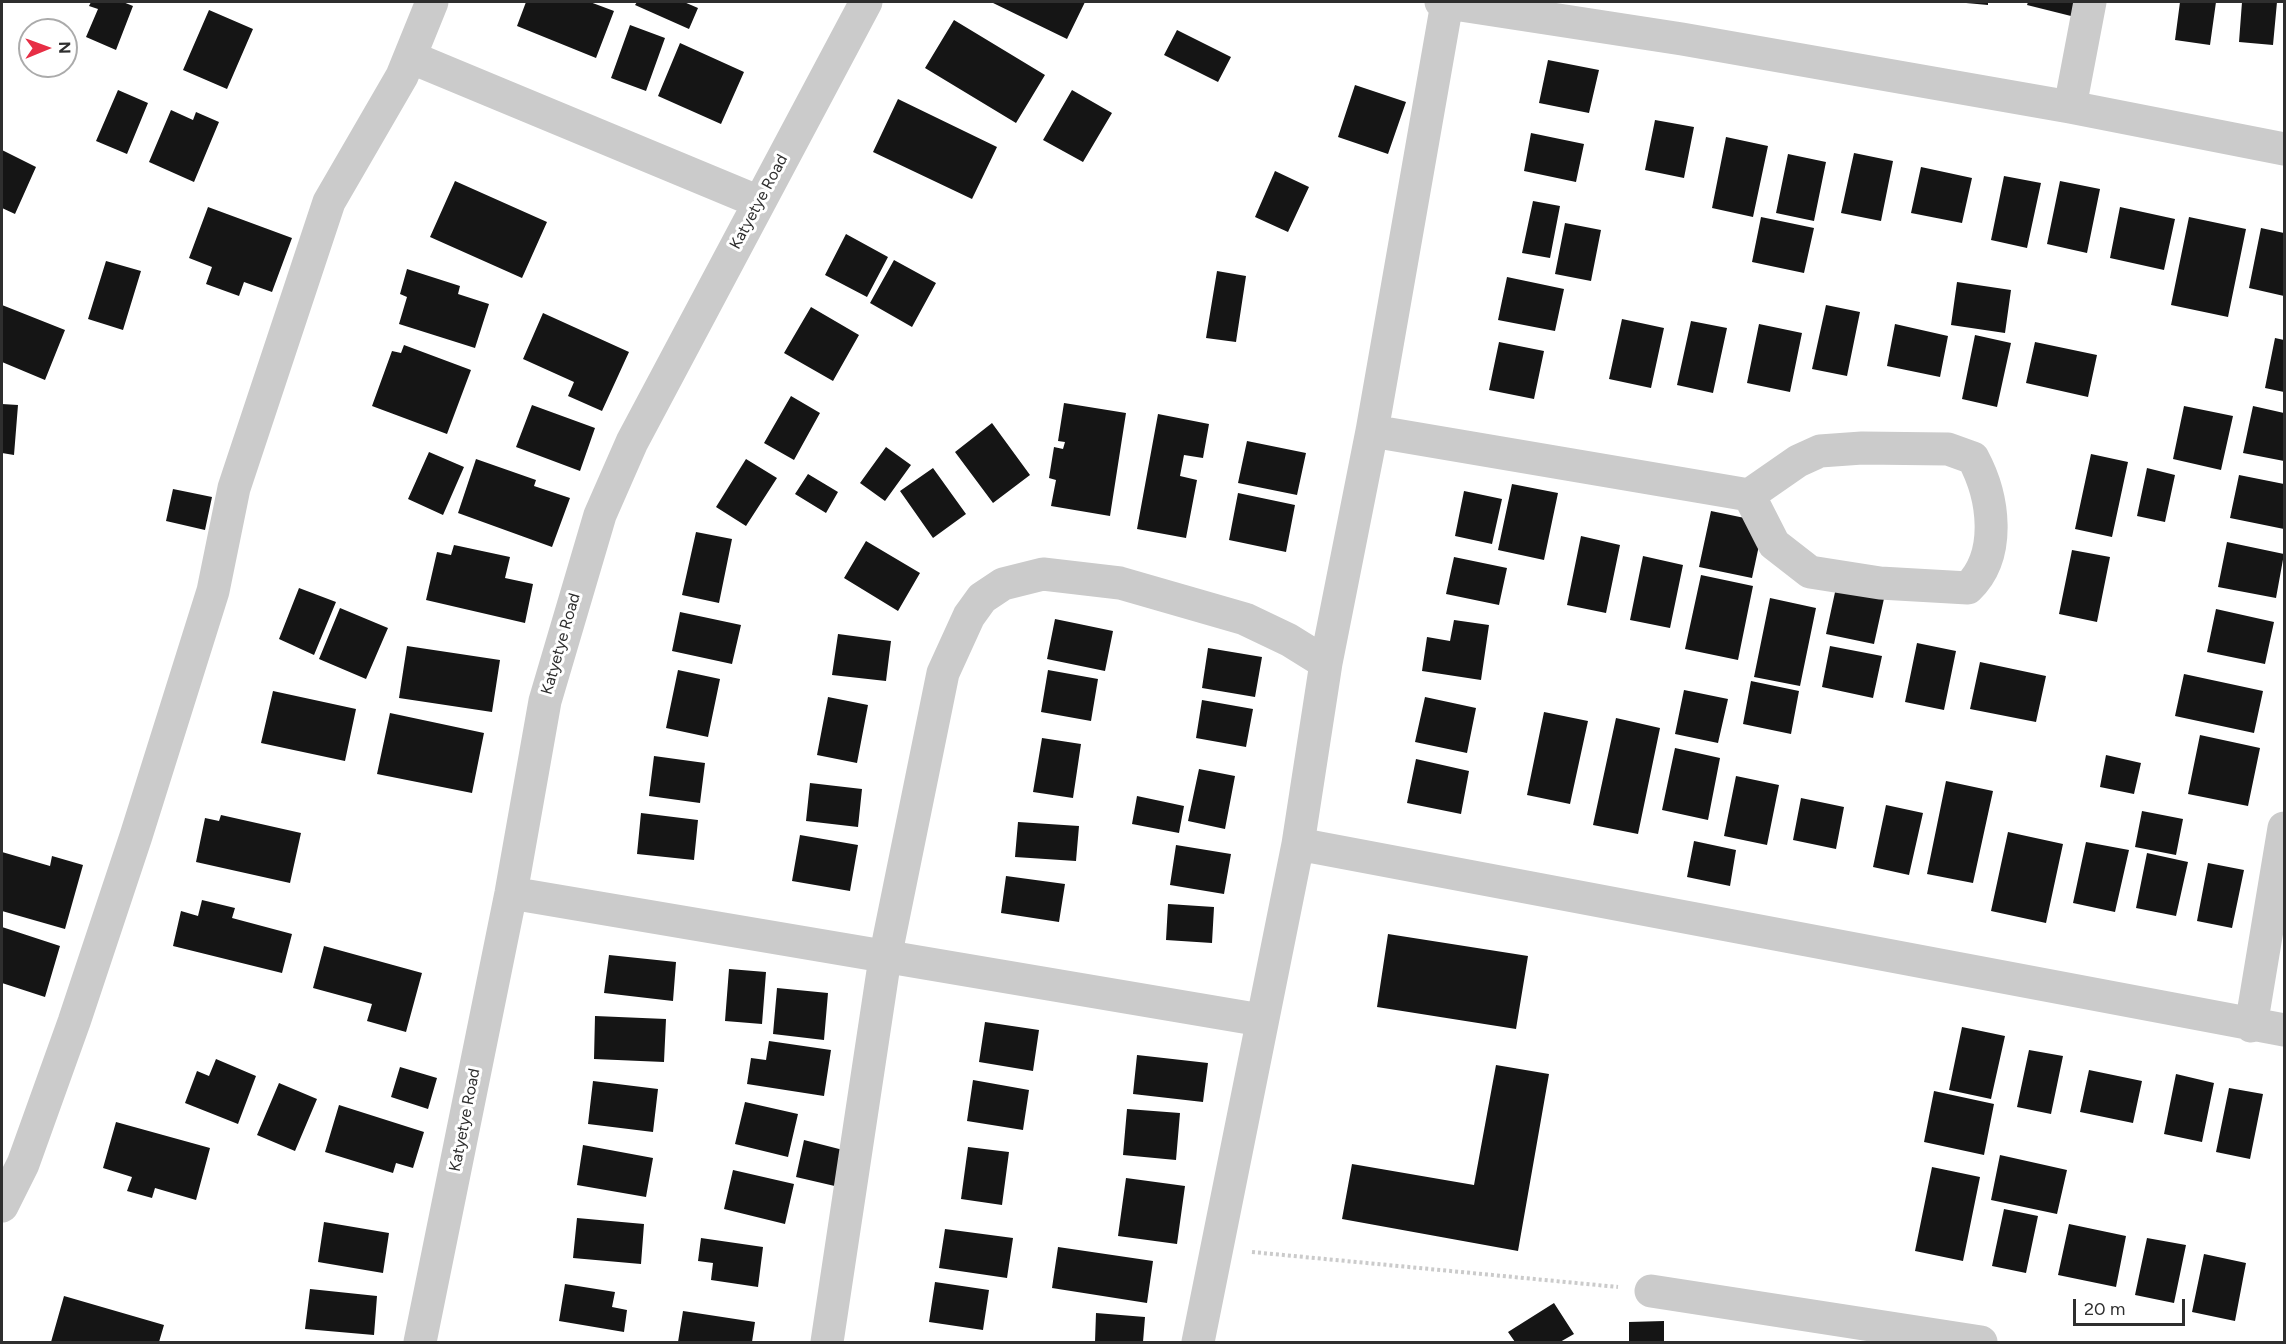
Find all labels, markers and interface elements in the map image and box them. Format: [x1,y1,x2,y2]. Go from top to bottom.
north arrow [18,18,78,78]
text: N [55,41,74,54]
street label: Katyetye Road [726,151,792,253]
street label: Katyetye Road [537,591,585,697]
street label: Katyetye Road [446,1067,484,1173]
scale bar [2076,1287,2188,1325]
text: 20 m [2084,1298,2125,1320]

